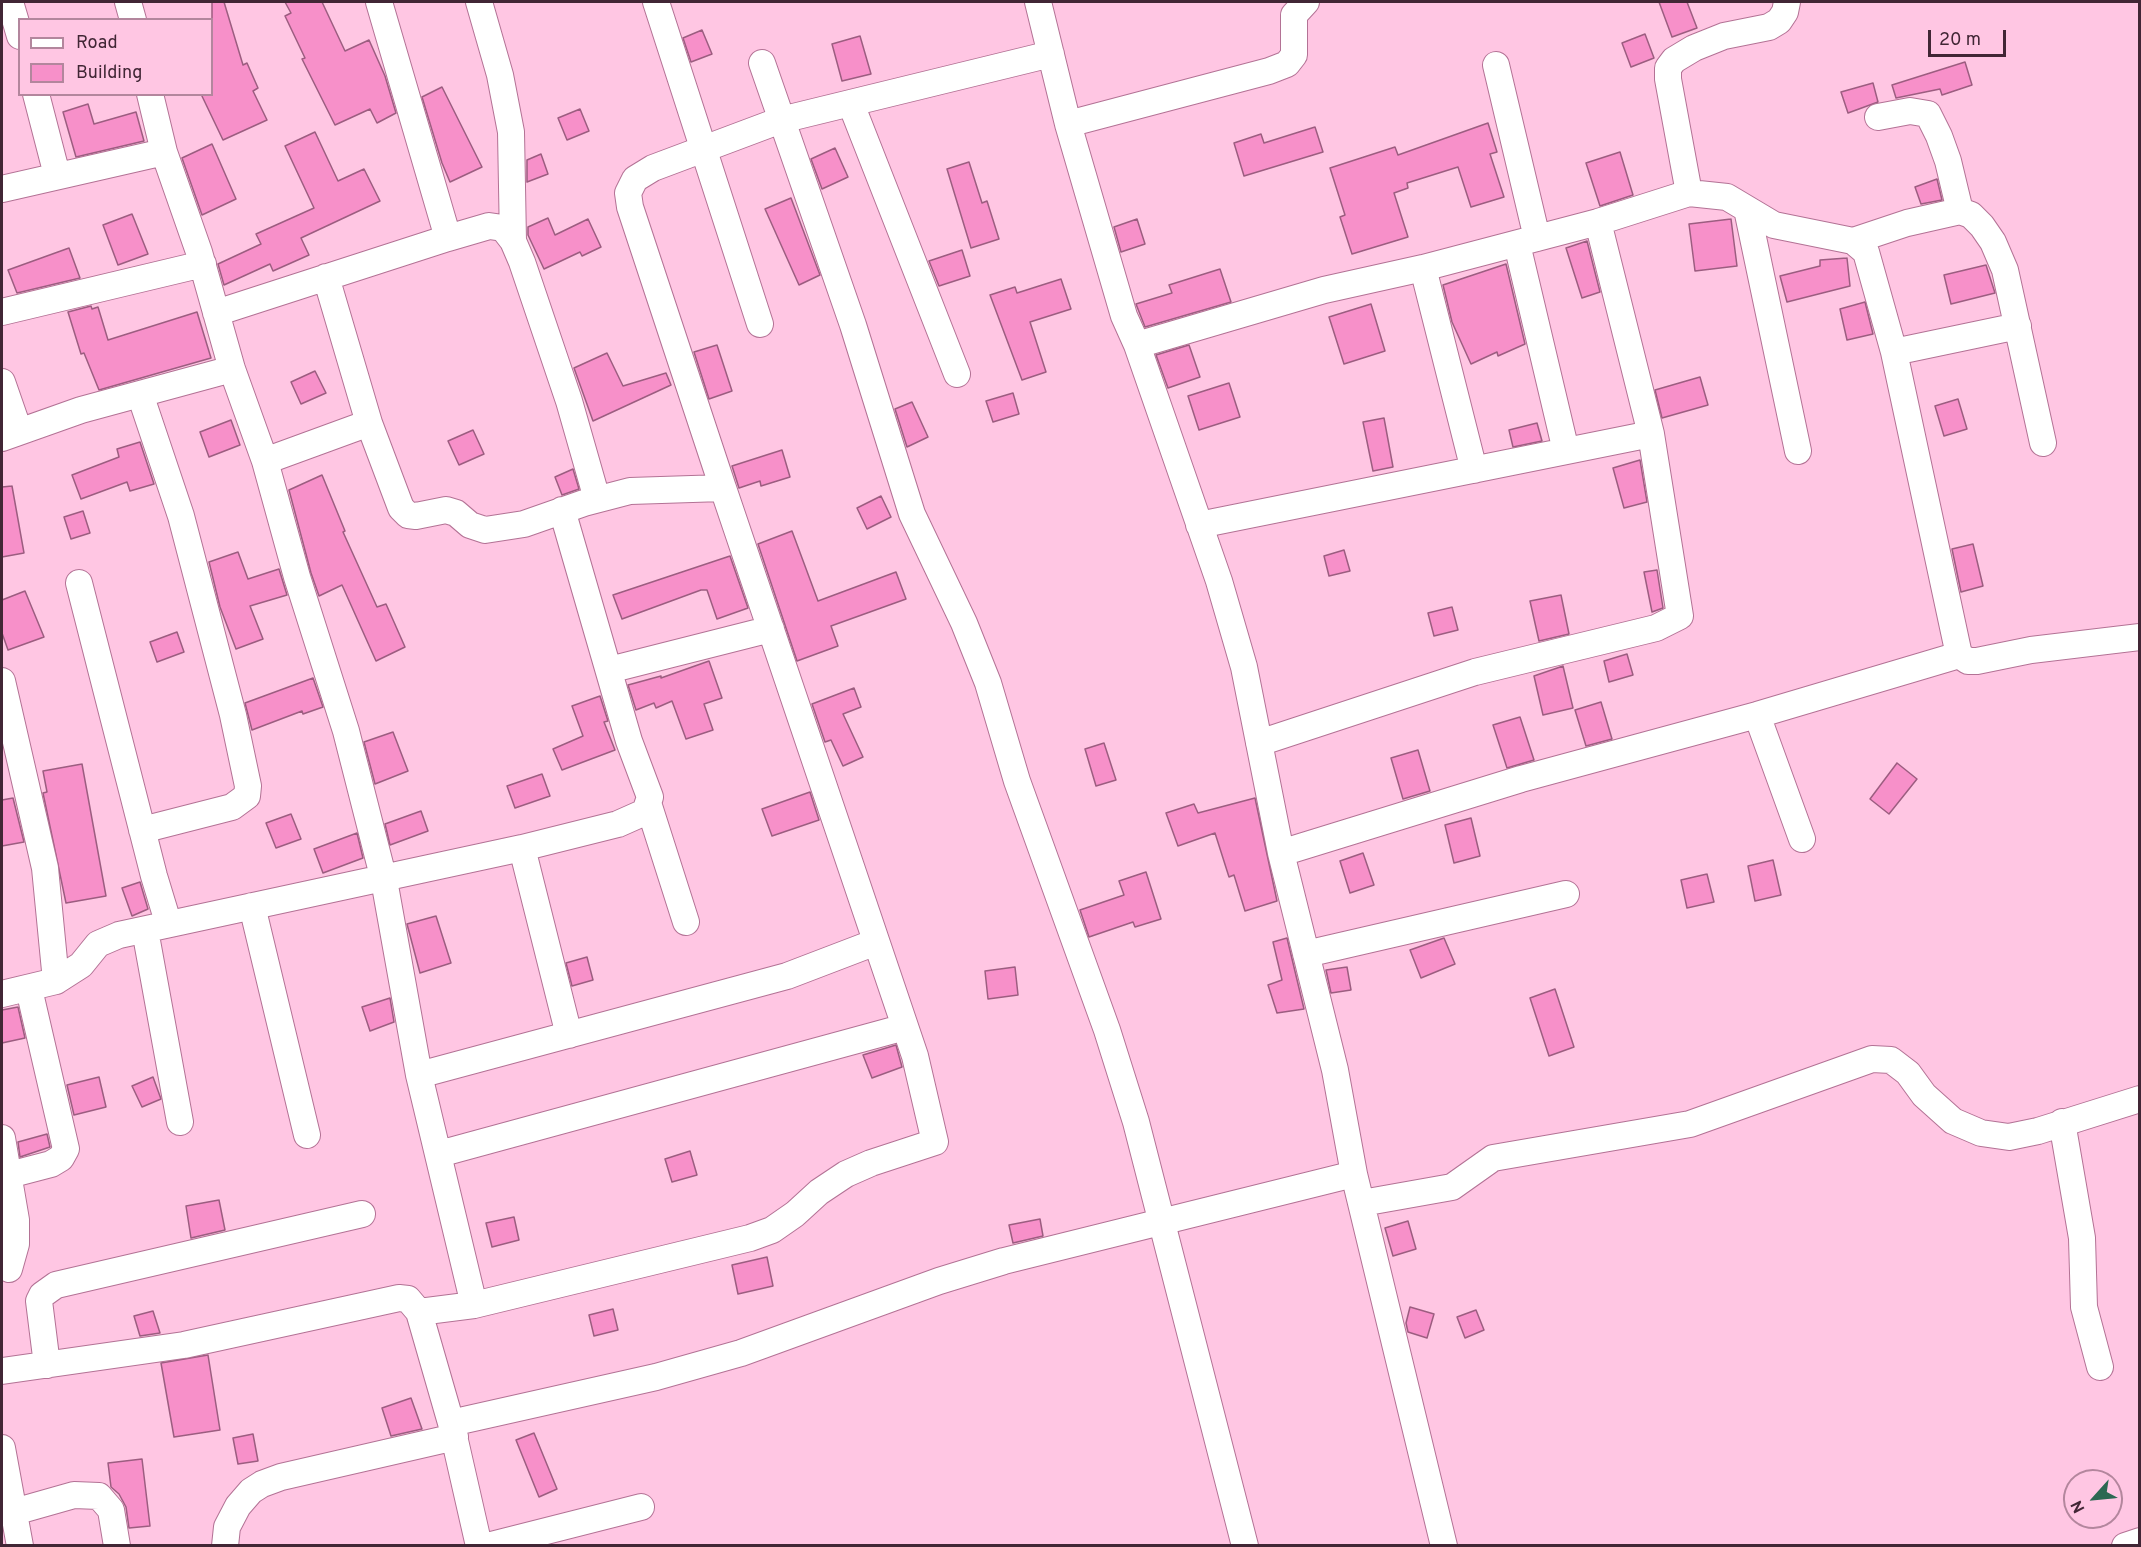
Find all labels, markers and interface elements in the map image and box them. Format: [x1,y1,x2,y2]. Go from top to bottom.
legend [18,18,213,96]
scale bar [1931,18,2009,56]
text: 20 m [1939,29,1981,52]
text: Road [76,32,118,55]
text: Building [76,62,142,85]
north arrow [2063,1469,2123,1529]
text: N [2067,1497,2090,1516]

